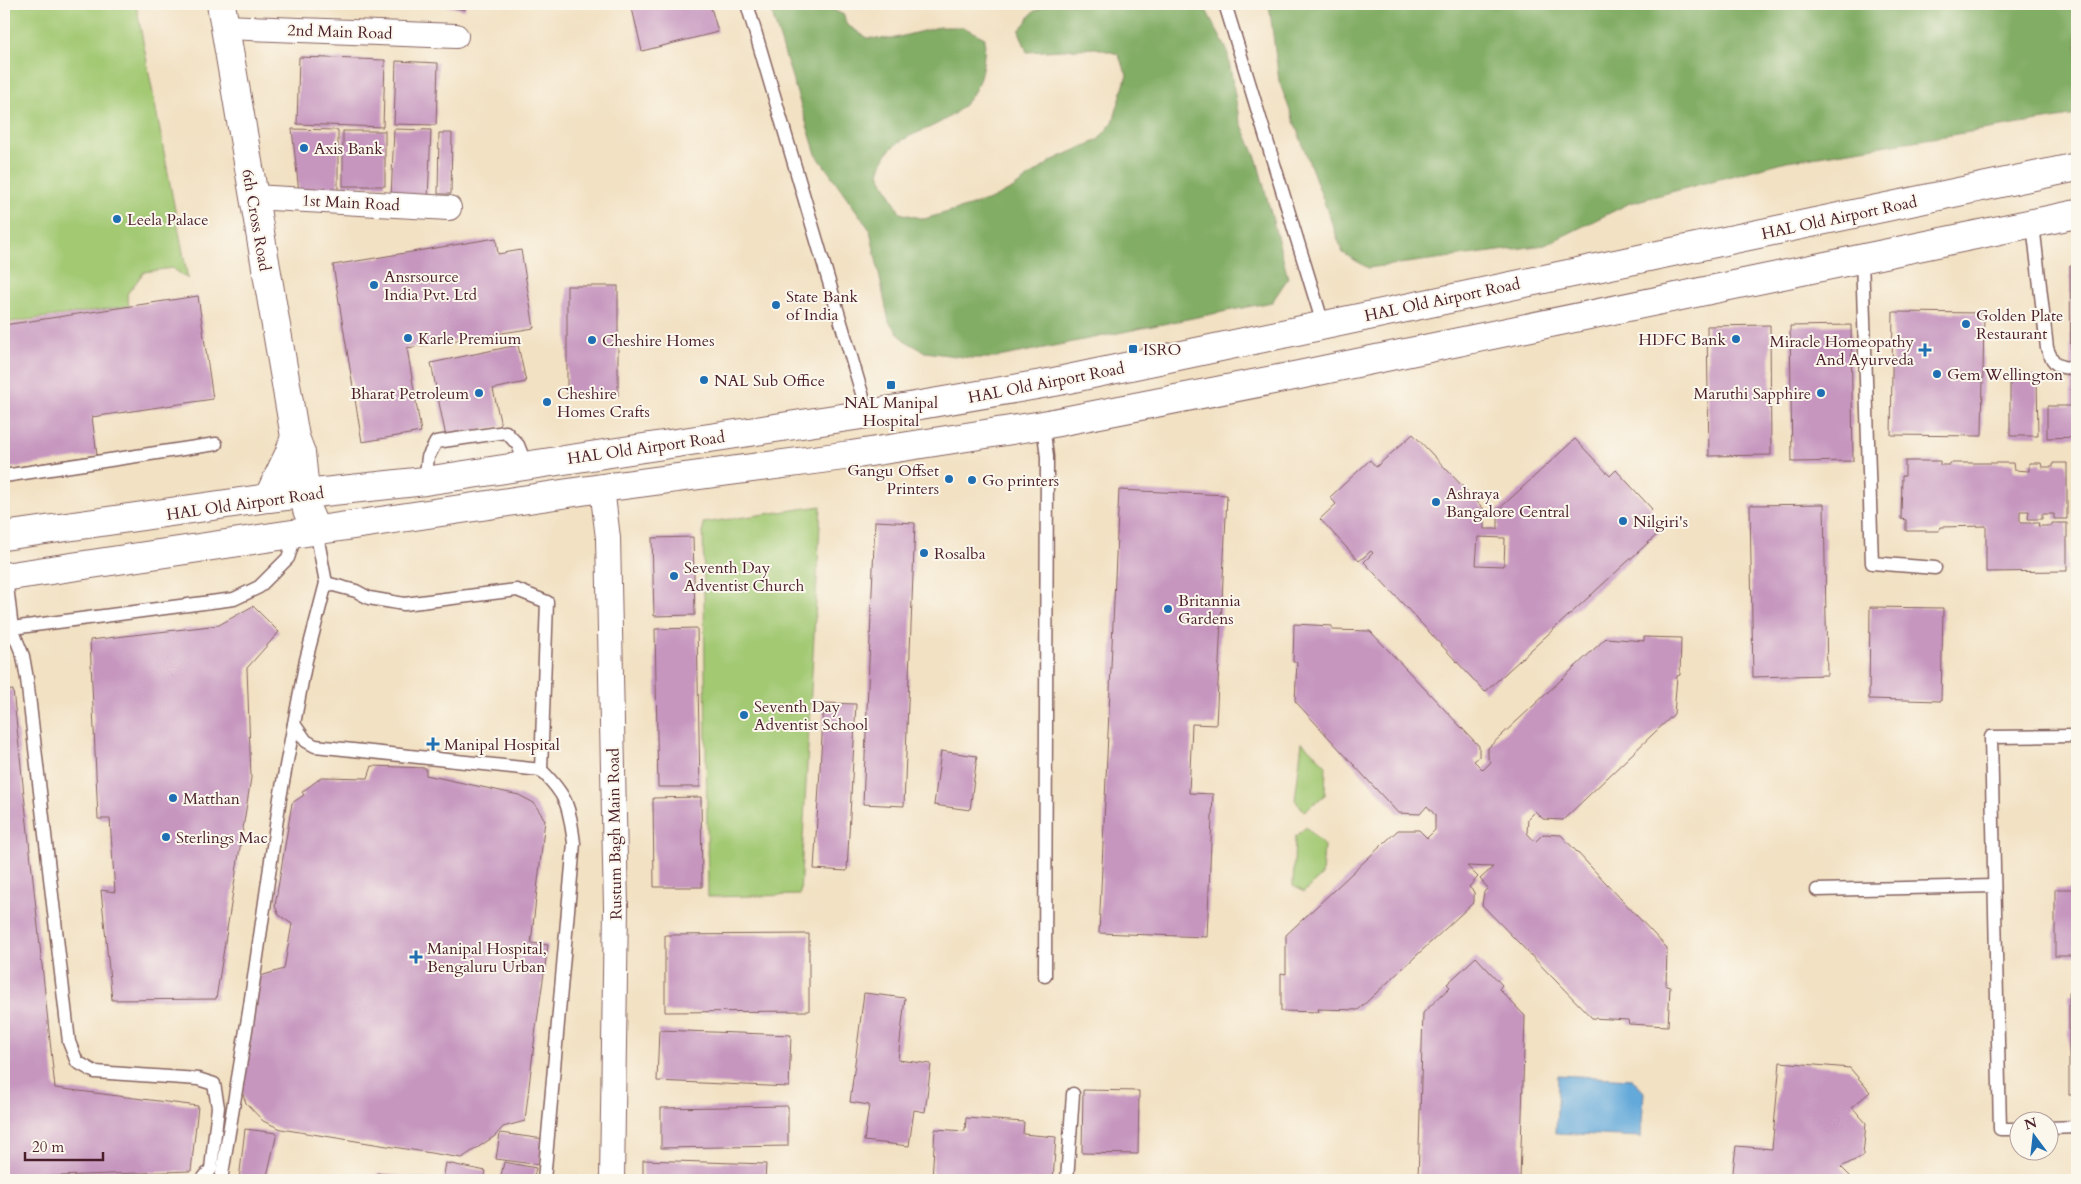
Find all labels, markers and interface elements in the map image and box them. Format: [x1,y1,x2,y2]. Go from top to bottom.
street label: 2nd Main Road [287,19,393,45]
place label: Axis Bank [314,138,383,160]
marker: Axis Bank [298,142,310,154]
street label: 6th Cross Road [236,167,276,273]
street label: 1st Main Road [301,189,401,217]
street label: HAL Old Airport Road [1759,191,1920,245]
place label: Leela Palace [127,209,208,231]
marker: Leela Palace [111,213,123,225]
place label: Ansrsource India Pvt. Ltd [384,266,477,306]
street label: HAL Old Airport Road [1362,273,1523,327]
marker: Ansrsource India Pvt. Ltd [368,279,380,291]
place label: State Bank of India [786,286,858,326]
marker: State Bank of India [770,299,782,311]
place label: Golden Plate Restaurant [1976,305,2063,345]
marker: Golden Plate Restaurant [1960,318,1972,330]
place label: Karle Premium [418,328,522,350]
place label: HDFC Bank [1639,329,1726,351]
place label: Cheshire Homes [602,330,714,352]
place label: Miracle Homeopathy And Ayurveda [1770,331,1915,371]
marker: Karle Premium [402,332,414,344]
marker: HDFC Bank [1730,333,1742,345]
marker: Cheshire Homes [586,334,598,346]
place label: ISRO [1143,339,1181,361]
marker: ISRO [1127,343,1139,355]
marker: Miracle Homeopathy And Ayurveda [1918,343,1932,357]
street label: HAL Old Airport Road [966,357,1127,409]
place label: Gem Wellington [1947,364,2063,386]
marker: Gem Wellington [1931,368,1943,380]
place label: NAL Sub Office [714,370,825,392]
marker: NAL Sub Office [698,374,710,386]
marker: NAL Manipal Hospital [885,379,897,391]
place label: Bharat Petroleum [350,383,469,405]
place label: Cheshire Homes Crafts [557,383,650,423]
place label: Maruthi Sapphire [1693,383,1811,405]
marker: Bharat Petroleum [473,387,485,399]
marker: Maruthi Sapphire [1815,387,1827,399]
place label: NAL Manipal Hospital [844,392,938,432]
marker: Cheshire Homes Crafts [541,396,553,408]
street label: HAL Old Airport Road [566,426,727,470]
place label: Gangu Offset Printers [847,460,939,500]
place label: Go printers [982,470,1059,492]
marker: Gangu Offset Printers [943,473,955,485]
marker: Go printers [966,474,978,486]
street label: HAL Old Airport Road [165,482,326,526]
place label: Ashraya Bangalore Central [1446,483,1569,523]
marker: Ashraya Bangalore Central [1430,496,1442,508]
place label: Nilgiri's [1633,511,1688,533]
marker: Nilgiri's [1617,515,1629,527]
place label: Rosalba [934,543,986,565]
marker: Rosalba [918,547,930,559]
place label: Seventh Day Adventist Church [684,557,805,597]
marker: Seventh Day Adventist Church [668,570,680,582]
place label: Britannia Gardens [1178,590,1241,630]
marker: Britannia Gardens [1162,603,1174,615]
place label: Seventh Day Adventist School [754,696,868,736]
marker: Seventh Day Adventist School [738,709,750,721]
place label: Manipal Hospital [444,734,560,756]
marker: Manipal Hospital [426,737,440,751]
street label: Rustum Bagh Main Road [602,747,627,920]
place label: Matthan [183,788,240,810]
marker: Matthan [167,792,179,804]
place label: Sterlings Mac [176,827,268,849]
marker: Sterlings Mac [160,831,172,843]
place label: Manipal Hospital, Bengaluru Urban [427,938,547,978]
marker: Manipal Hospital, Bengaluru Urban [409,950,423,964]
north arrow [2008,1112,2058,1162]
text: N [2022,1113,2039,1135]
scale bar [25,1129,102,1161]
text: 20 m [32,1137,64,1157]

